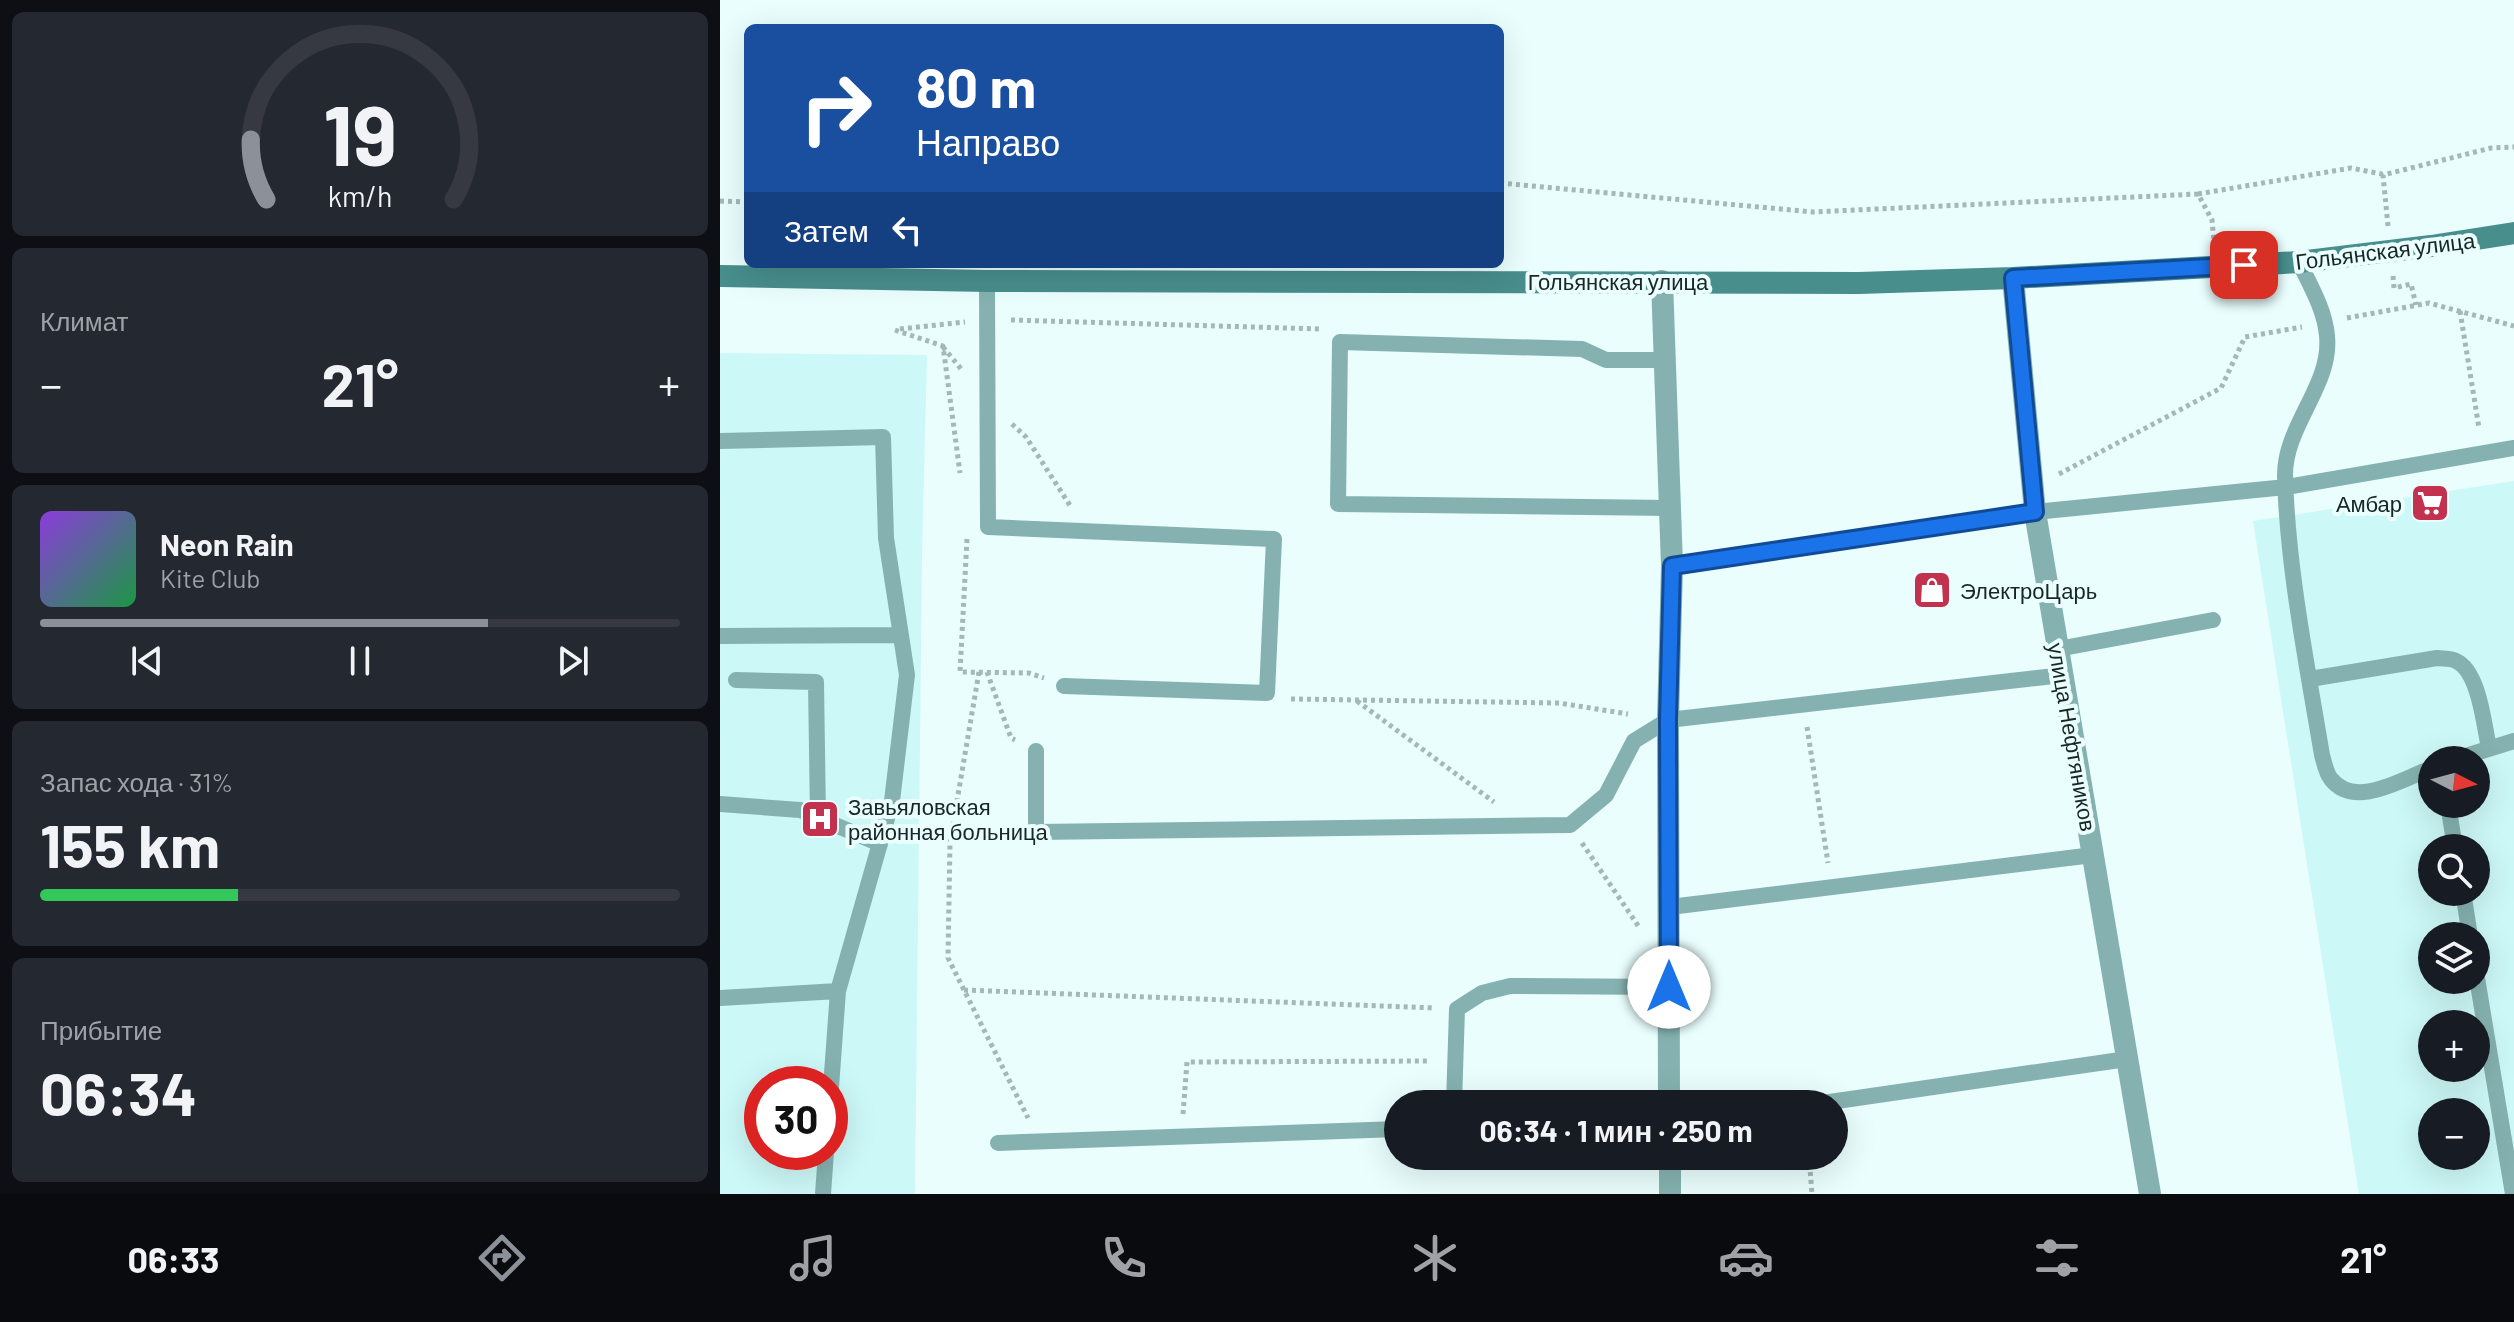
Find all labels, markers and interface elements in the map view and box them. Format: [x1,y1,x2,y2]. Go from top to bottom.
text: 80 m [916,52,1036,119]
icon: right [784,56,888,160]
text: 19 [323,83,397,183]
text: Направо [916,120,1060,163]
text: km/h [328,178,392,213]
icon: left [885,208,929,252]
text: Затем [784,212,869,248]
street label: Гольянская улица [2294,226,2477,275]
pin [2210,231,2278,299]
icon: arrive [2222,243,2266,287]
street label: Гольянская улица [1528,268,1709,295]
text: Климат [40,305,129,336]
text: 21° [321,347,399,419]
text: − [40,357,62,410]
text: + [658,357,680,410]
supermarket icon: Амбар [2409,482,2451,524]
place label: Амбар [2336,490,2402,517]
text: Neon Rain [160,526,294,562]
text: Kite Club [160,562,261,593]
shop icon: ЭлектроЦарь [1911,569,1953,611]
place label: ЭлектроЦарь [1960,577,2097,604]
icon: previous [125,639,169,683]
icon: pause [338,639,382,683]
icon: next [551,639,595,683]
street label: улица Нефтяников [2043,641,2102,833]
north arrow [2418,746,2490,818]
map controls [2418,746,2490,1170]
text: Запас хода · 31% [40,766,233,797]
place label: Завьяловская районная больница [848,793,1049,845]
hospital icon: Завьяловская районная больница [799,798,841,840]
text: 155 km [40,808,220,880]
button: search [2418,834,2490,906]
button: layers [2418,922,2490,994]
position arrow [1627,945,1711,1029]
button: + [2418,1010,2490,1082]
text: Прибытие [40,1014,162,1045]
text: 06:34 [40,1056,197,1128]
speed limit sign: 30 [744,1066,848,1170]
button: − [2418,1098,2490,1170]
text: 06:34 · 1 мин · 250 m [1479,1112,1753,1148]
icon: directions [474,1230,530,1286]
icon: music [785,1230,841,1286]
icon: phone [1096,1230,1152,1286]
icon: climate [1407,1230,1463,1286]
icon: car [1718,1230,1774,1286]
icon: filters [2029,1230,2085,1286]
text: 06:33 [127,1237,219,1280]
text: 21° [2340,1237,2386,1280]

